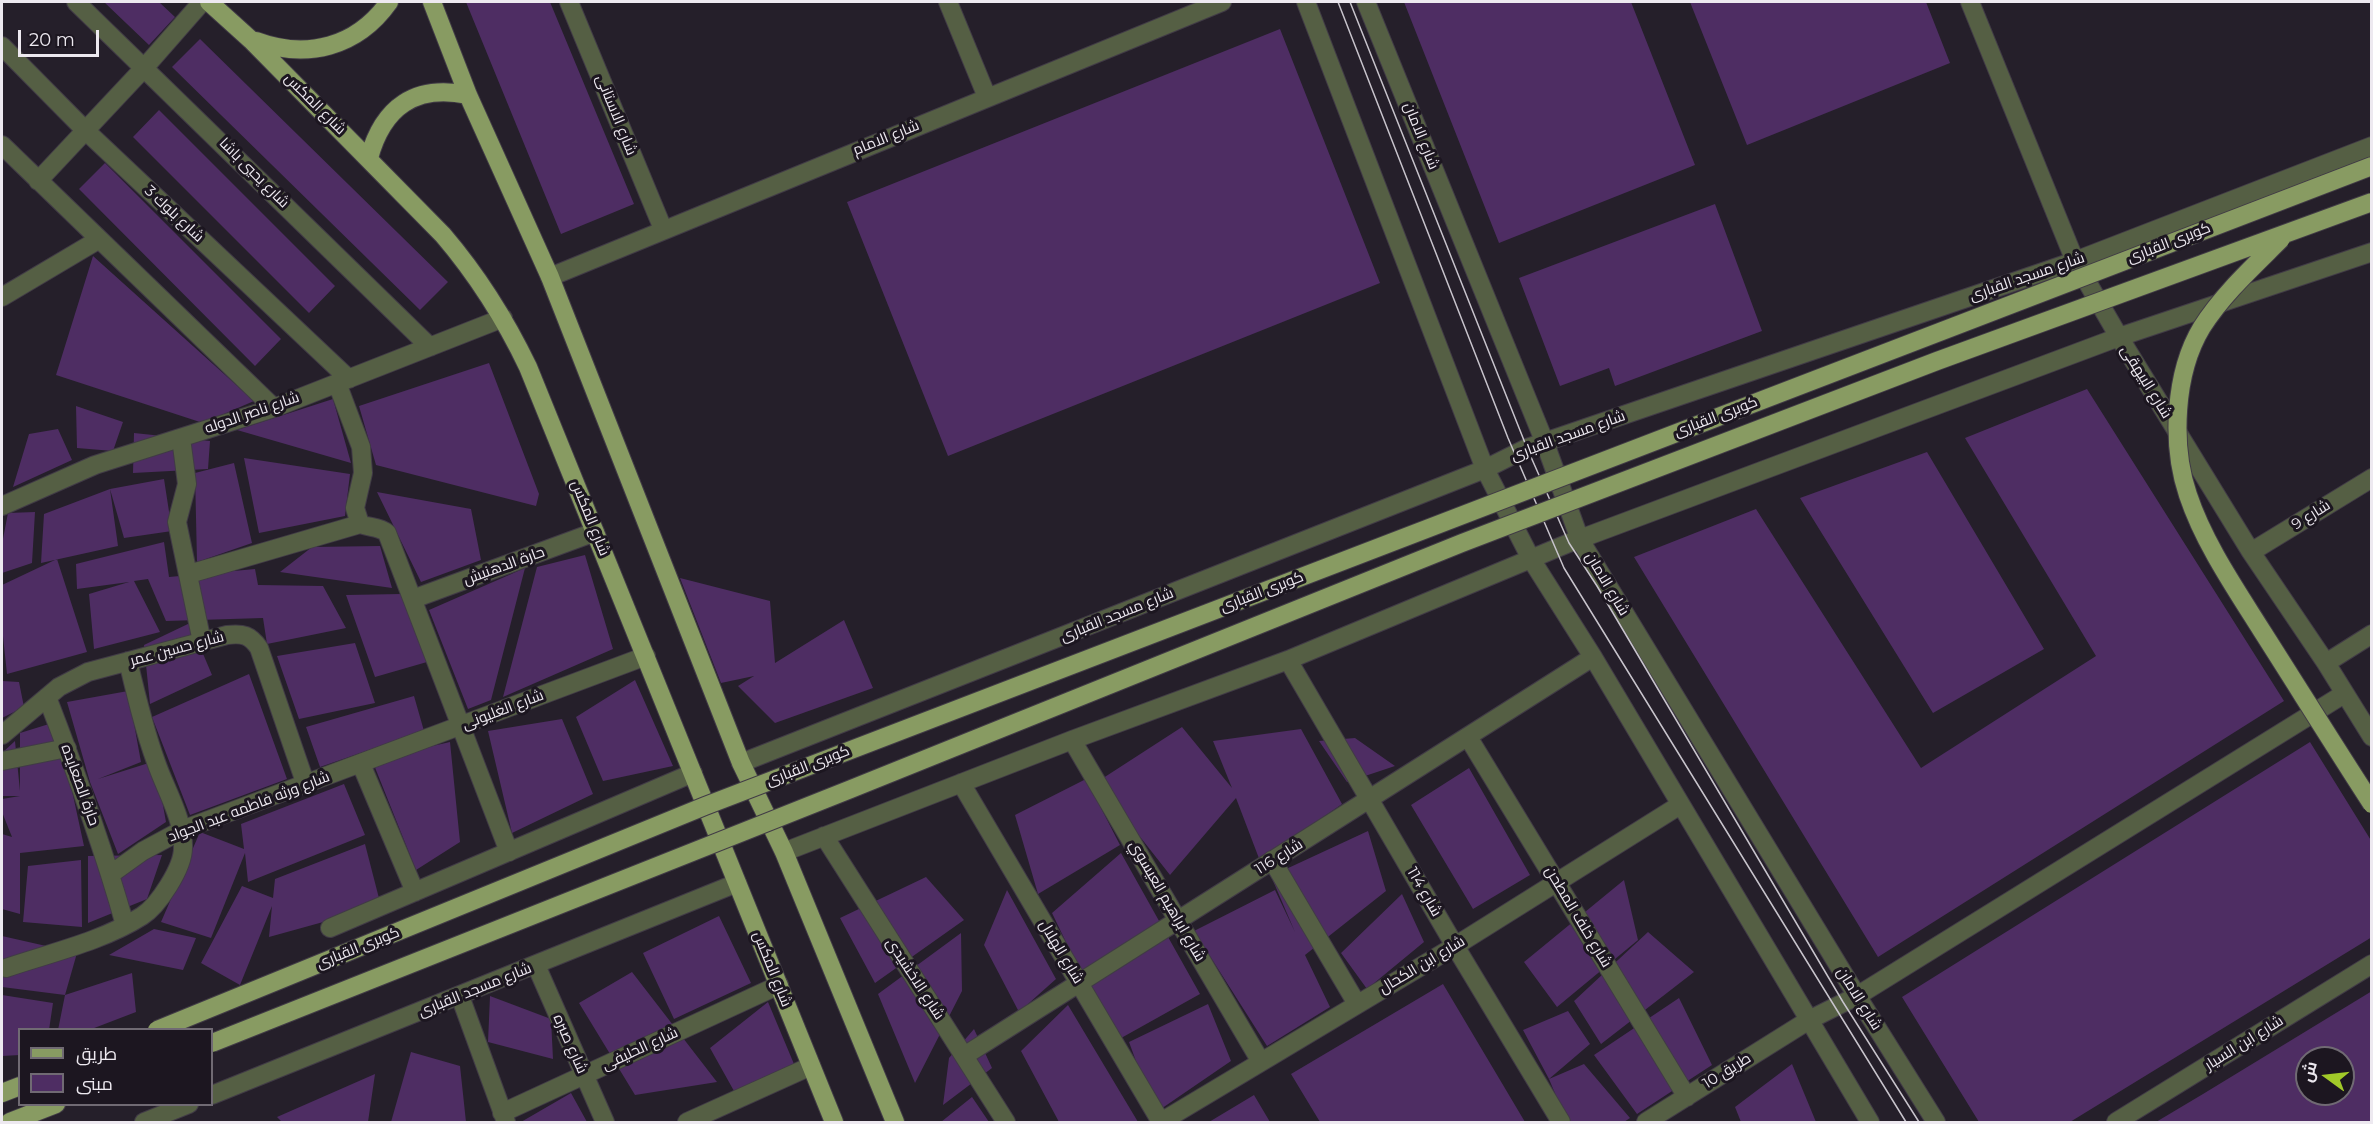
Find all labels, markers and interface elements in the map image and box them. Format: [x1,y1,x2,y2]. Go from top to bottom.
scale bar [21,18,102,56]
text: 20 m [29,29,75,51]
street label: شارع المكس [280,69,350,139]
street label: شارع الاستانى [592,72,640,158]
street label: شارع الامان [1399,100,1443,172]
street label: شارع الامام [850,117,922,159]
street label: شارع يحيي باشا [215,134,293,212]
street label: شارع بلوك 3 [141,182,207,246]
street label: كوبرى القبارى [2125,219,2213,267]
street label: شارع مسجد القبارى [1967,249,2087,305]
street label: شارع البيهقى [2116,342,2176,422]
street label: شارع ناصر الدوله [202,388,302,438]
street label: كوبرى القبارى [1672,393,1760,441]
street label: شارع مسجد القبارى [1508,407,1628,465]
street label: شارع المكس [567,478,613,558]
street label: شارع 9 [2288,496,2334,534]
street label: حارة الدهنيش [461,543,547,589]
street label: شارع الامان [1581,549,1633,619]
street label: كوبرى القبارى [1218,568,1306,616]
street label: شارع مسجد القبارى [1058,584,1176,646]
street label: شارع حسين عمر [128,628,226,670]
street label: شارع الغليونى [460,686,546,734]
street label: حارة الصعايده [57,742,103,828]
street label: كوبرى القبارى [764,742,852,790]
street label: شارع ورثه فاطمه عبد الجواد [166,768,332,846]
street label: شارع 116 [1252,835,1306,879]
street label: شارع ابراهيم العيسوي [1125,837,1209,965]
street label: شارع خلف المطحن [1541,863,1615,971]
street label: شارع 114 [1403,864,1445,920]
street label: شارع الهلال [1035,917,1087,987]
street label: كوبرى القبارى [314,923,402,973]
street label: شارع المكس [749,929,795,1009]
street label: شارع ابن الكحال [1376,932,1468,998]
street label: شارع الاخشيدى [882,935,948,1023]
street label: شارع مسجد القبارى [416,959,534,1021]
street label: شارع الامان [1833,964,1885,1034]
street label: شارع صبره [549,1012,591,1076]
street label: شارع ابن السيار [2201,1012,2287,1074]
street label: شارع الحليفى [599,1024,681,1074]
legend [18,1028,213,1106]
text: طريق [76,1043,117,1065]
north arrow [2295,1046,2355,1106]
street label: طريق 10 [1700,1049,1754,1093]
text: ش [2297,1059,2321,1084]
text: مبنى [76,1073,113,1095]

